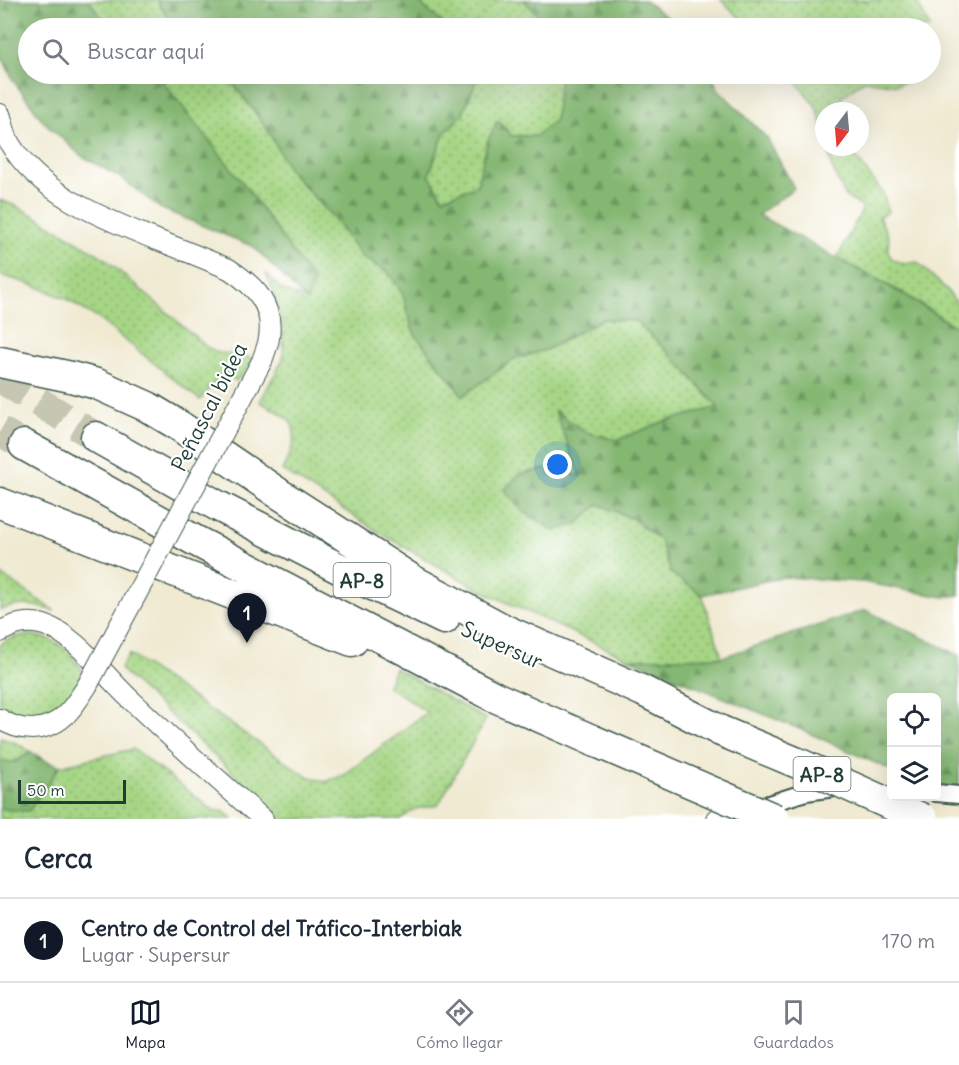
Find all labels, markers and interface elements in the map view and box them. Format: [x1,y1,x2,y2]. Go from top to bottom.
search box [18,18,941,84]
icon: search [39,35,72,68]
text: Buscar aquí [87,37,204,65]
north arrow [815,102,869,156]
street label: Peñascal bidea [165,338,253,476]
your location [543,450,572,479]
road number: AP-8 [334,563,391,597]
pin: 1 [228,594,266,643]
street label: Supersur [457,615,547,675]
map controls [887,693,941,801]
button: locate [887,693,941,747]
button: layers [887,747,941,801]
road number: AP-8 [794,757,850,791]
scale bar [18,777,126,804]
text: 50 m [27,780,65,800]
text: Cerca [24,842,93,875]
text: Centro de Control del Tráfico-Interbiak [81,914,462,942]
text: 1 [40,928,47,953]
text: 170 m [882,928,935,953]
text: Lugar · Supersur [81,942,230,967]
tab: Mapa [125,996,166,1052]
tab: Cómo llegar [416,996,503,1052]
tab: Guardados [753,996,834,1052]

